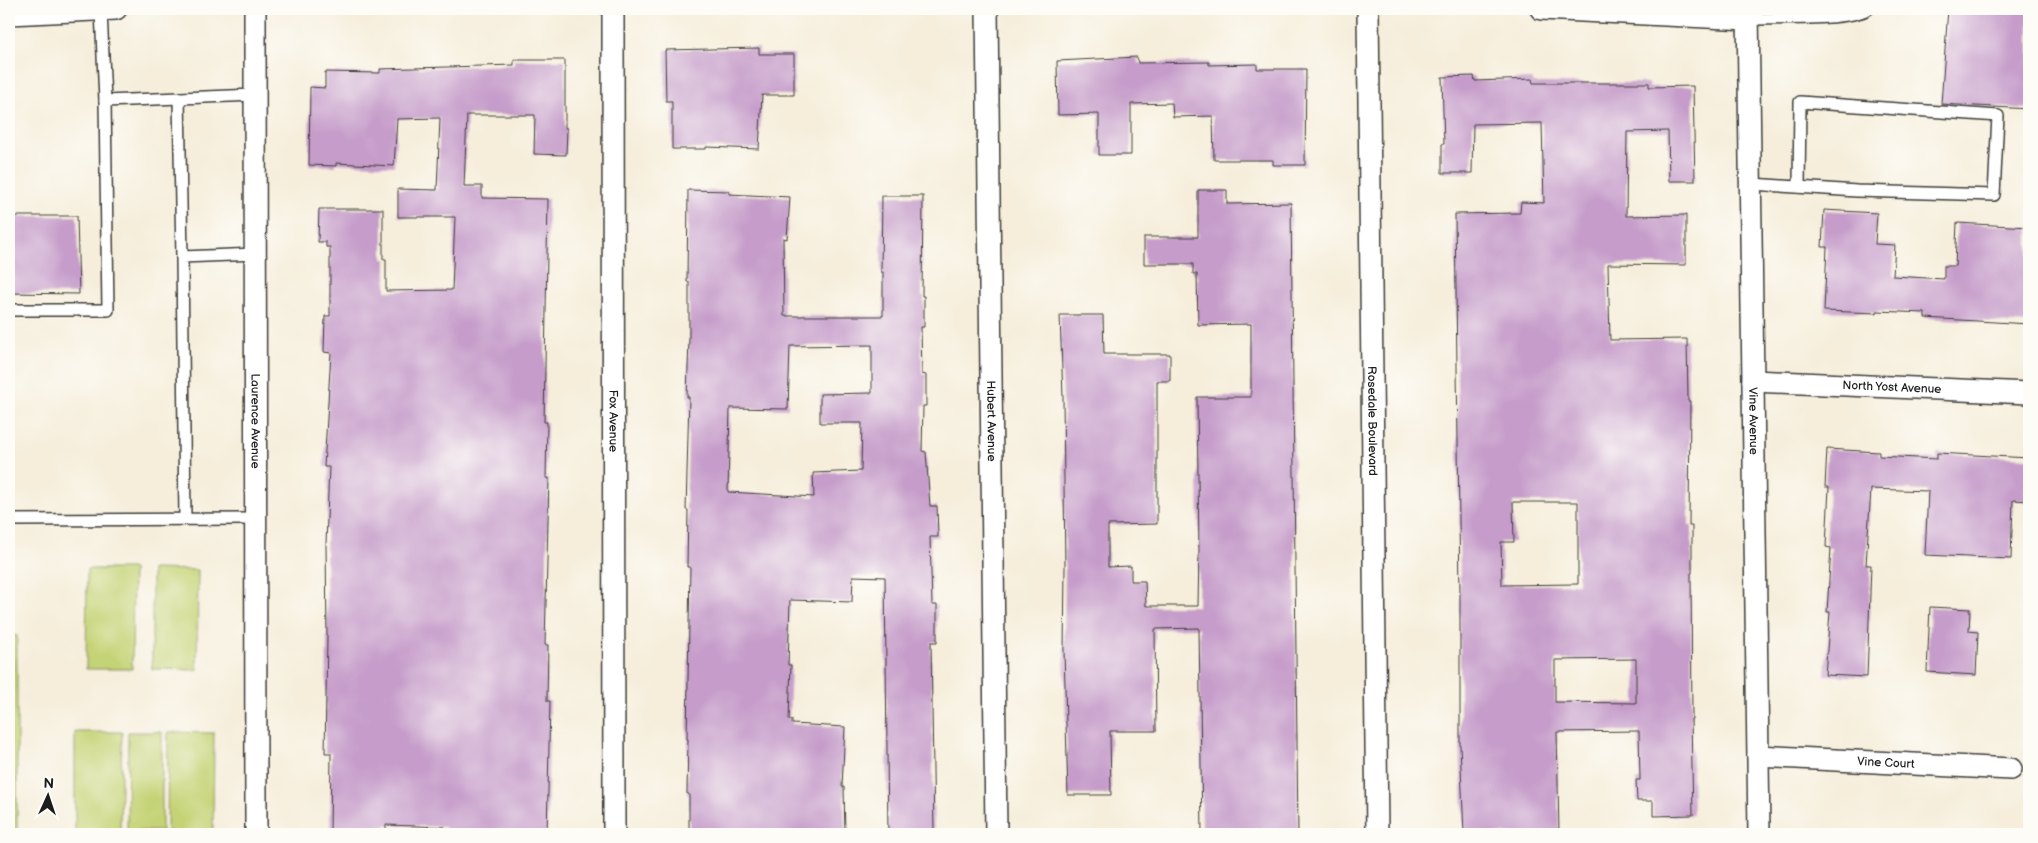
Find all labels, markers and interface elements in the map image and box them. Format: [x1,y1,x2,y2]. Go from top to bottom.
street label: Rosedale Boulevard [1364,366,1381,476]
street label: Laurence Avenue [248,373,263,469]
street label: North Yost Avenue [1842,377,1942,397]
street label: Hubert Avenue [984,380,999,462]
street label: Vine Avenue [1746,387,1761,455]
street label: Fox Avenue [606,390,621,452]
street label: Vine Court [1857,754,1915,772]
north arrow [22,770,72,820]
text: N [43,775,54,792]

